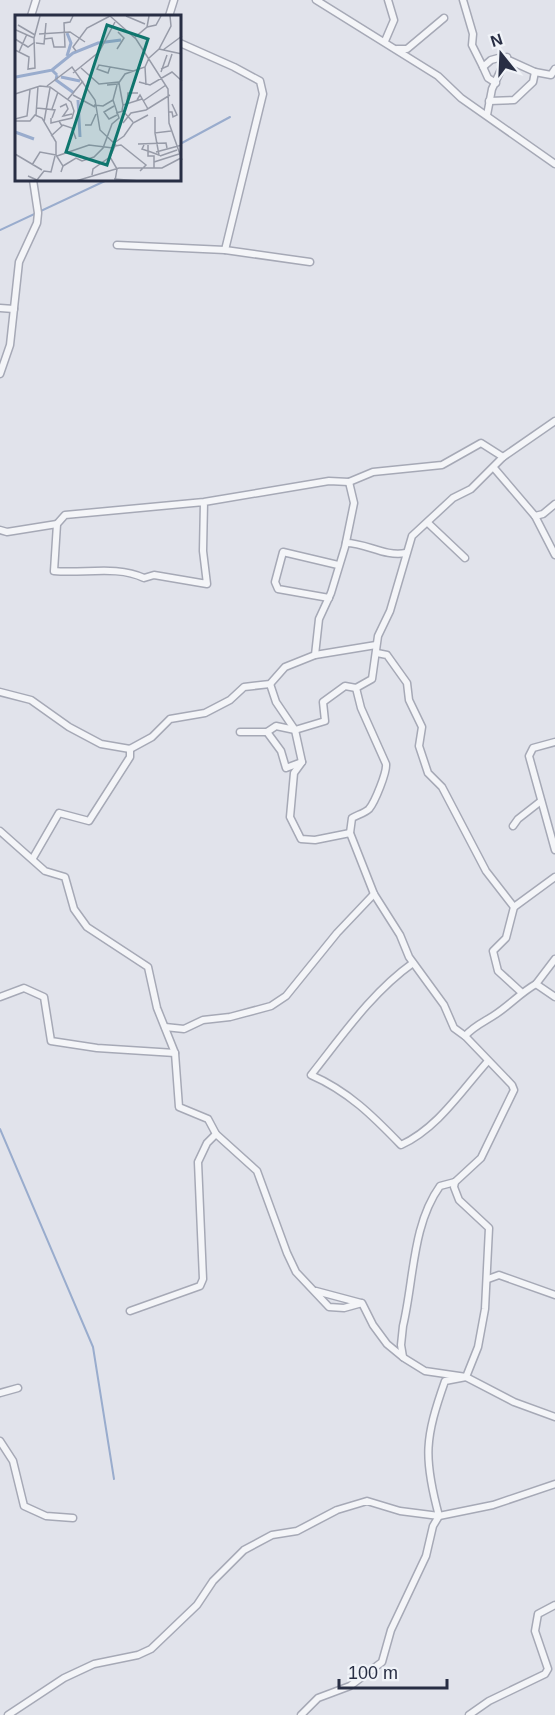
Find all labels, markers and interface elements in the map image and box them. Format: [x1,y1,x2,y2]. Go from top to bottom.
inset map [15,15,182,182]
north arrow [471,24,531,84]
text: N [488,30,505,50]
scale bar [339,1652,447,1690]
text: 100 m [348,1663,398,1683]

